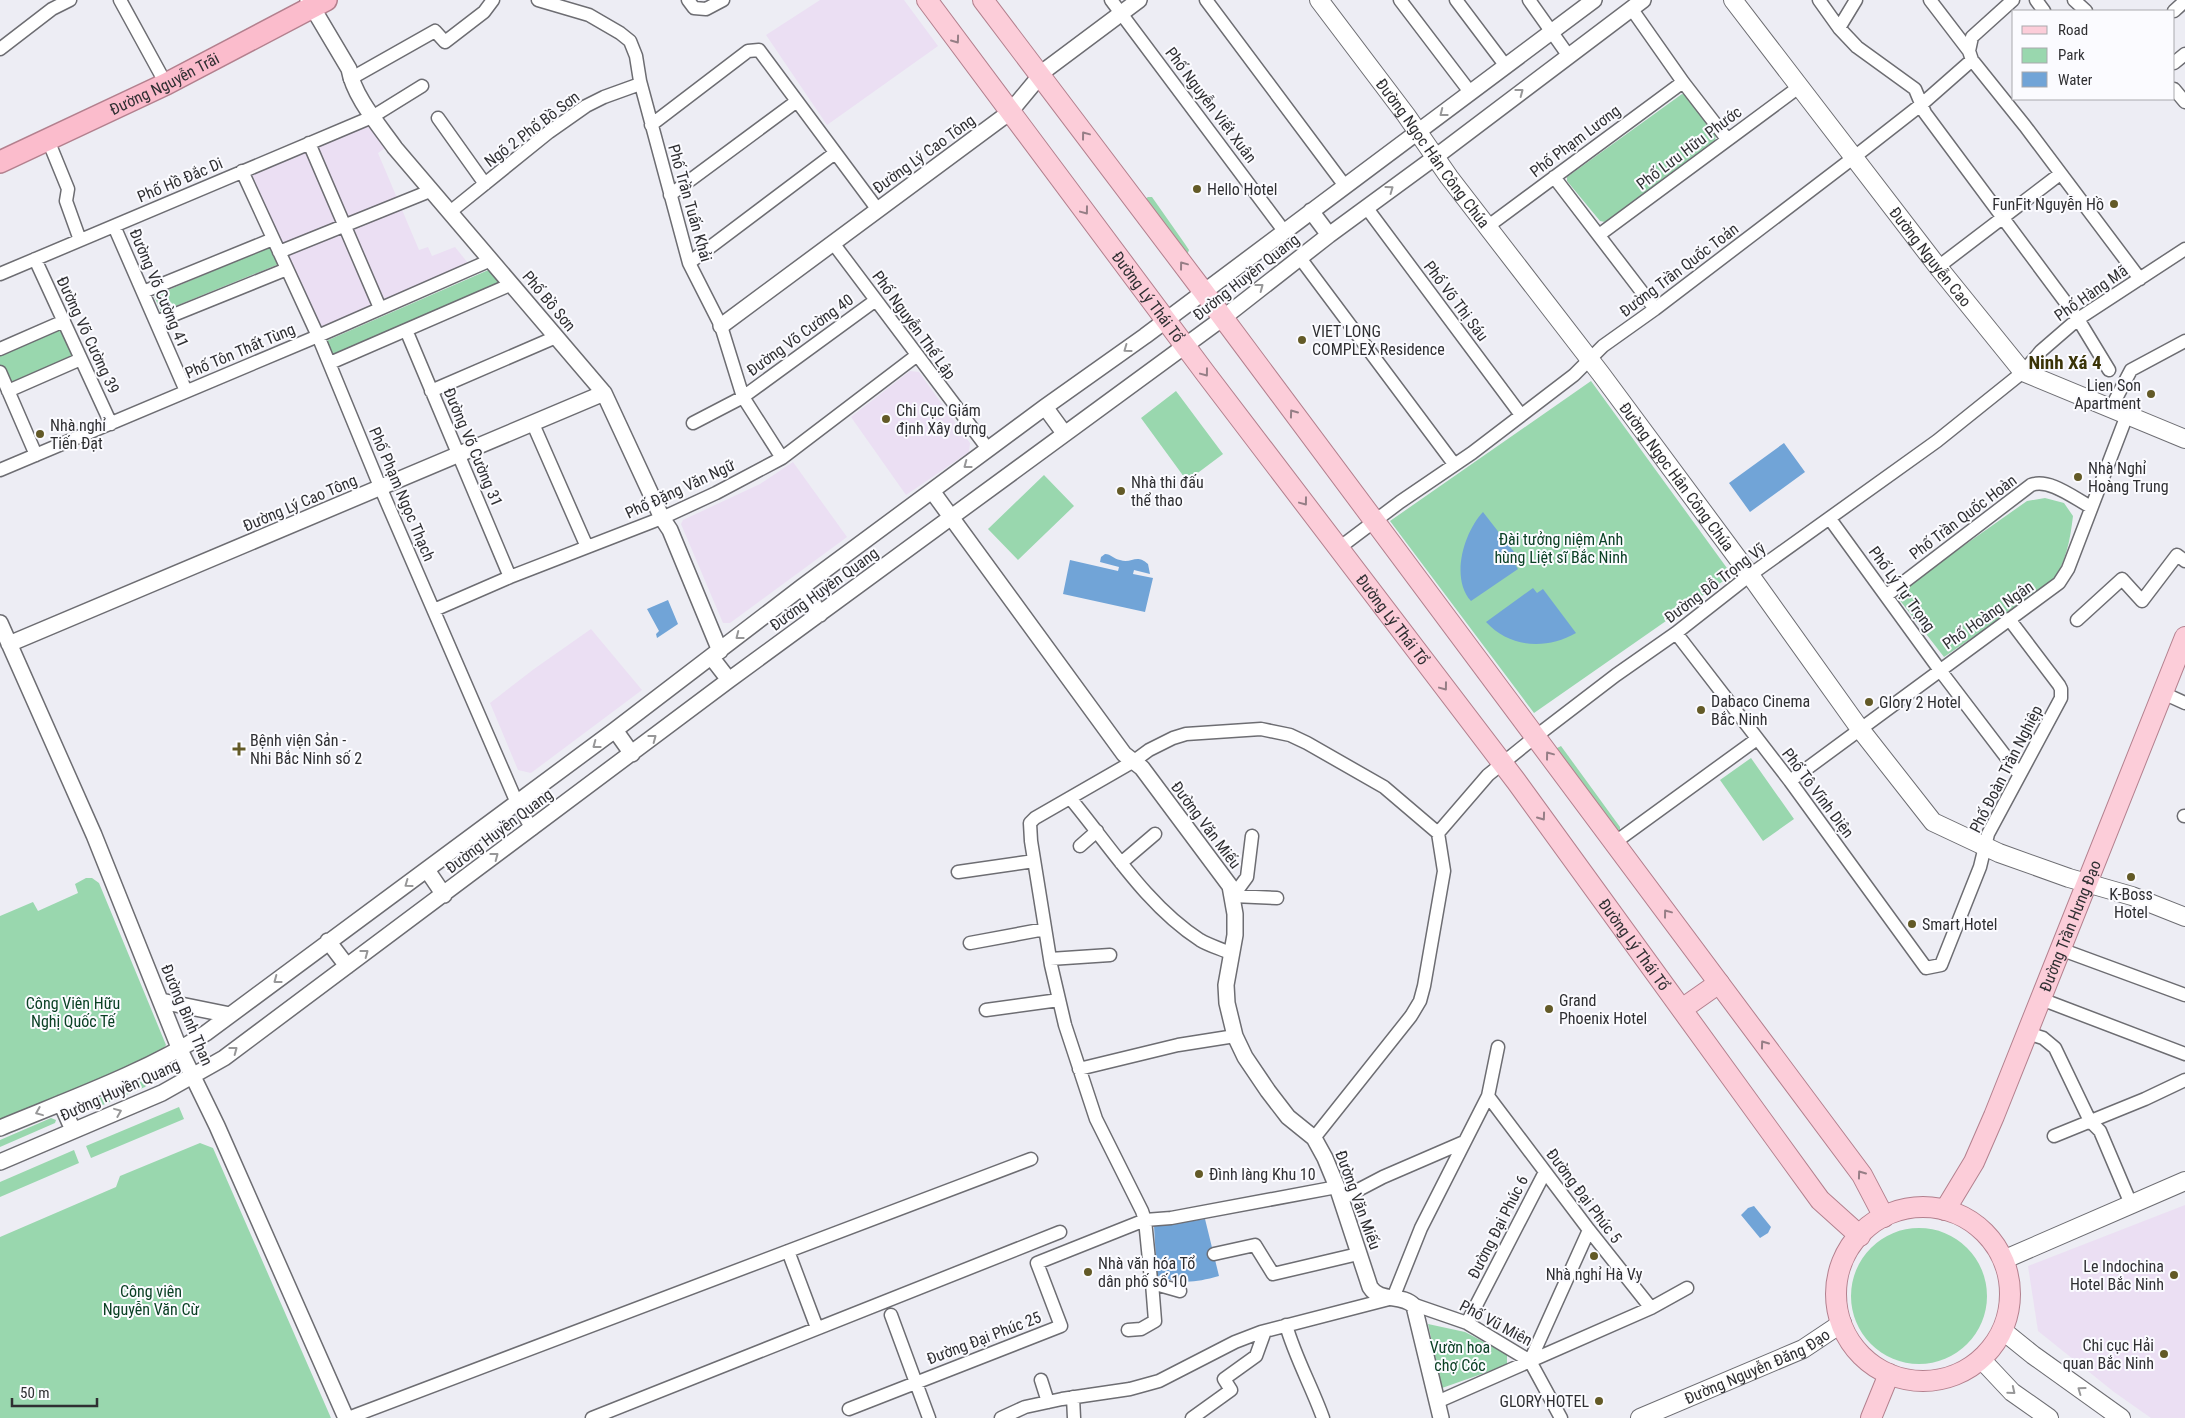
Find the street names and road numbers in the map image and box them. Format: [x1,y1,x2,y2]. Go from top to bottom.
street label: Phố Nguyễn Viết Xuân [1161,44,1261,166]
street label: Đường Nguyễn Trãi [106,48,222,119]
street label: Đường Ngọc Hân Công Chúa [1372,75,1494,231]
street label: Ngõ 2 Phố Bồ Sơn [481,87,583,171]
street label: Phố Phạm Lương [1526,101,1624,181]
street label: Phố Lưu Hữu Phước [1633,102,1745,194]
street label: Đường Lý Cao Tông [869,111,979,197]
street label: Phố Trần Tuấn Khải [664,142,716,264]
street label: Phố Hồ Đắc Di [134,154,226,206]
street label: Đường Nguyễn Cao [1886,203,1976,310]
street label: Đường Trần Quốc Toản [1616,219,1742,321]
street label: Đường Võ Cường 41 [125,226,193,350]
street label: Đường Huyền Quang [1189,230,1303,324]
street label: Đường Lý Thái Tổ [1108,247,1188,346]
street label: Phố Võ Thị Sáu [1420,257,1492,345]
street label: Phố Hàng Mã [2051,261,2131,325]
street label: Phố Bồ Sơn [518,267,580,335]
street label: Phố Nguyễn Thế Lập [868,267,960,383]
street label: Đường Võ Cường 39 [53,273,123,397]
street label: Đường Võ Cường 40 [743,290,857,380]
street label: Phố Tôn Thất Tùng [182,319,298,383]
street label: Đường Võ Cường 31 [439,385,507,509]
street label: Đường Ngọc Hân Công Chúa [1616,398,1738,554]
street label: Phố Phạm Ngọc Thạch [365,424,439,564]
street label: Phố Đặng Văn Ngữ [622,455,738,523]
street label: Đường Lý Cao Tông [240,470,360,536]
street label: Phố Trần Quốc Hoàn [1906,471,2020,563]
street label: Đường Đỗ Trọng Vỹ [1661,539,1770,627]
street label: Đường Huyền Quang [766,543,882,635]
street label: Phố Lý Tự Trọng [1865,543,1939,635]
street label: Đường Lý Thái Tổ [1352,570,1433,668]
street label: Phố Hoàng Ngân [1939,577,2037,653]
street label: Phố Đoàn Trần Nghiệp [1966,702,2046,836]
street label: Phố Tô Vĩnh Diện [1778,744,1858,842]
street label: Đường Văn Miếu [1167,778,1245,872]
street label: Đường Huyền Quang [442,784,556,878]
street label: Đường Trần Hưng Đạo [2035,857,2105,994]
street label: Đường Lý Thái Tổ [1595,895,1674,994]
street label: Đường Bình Than [157,961,217,1069]
street label: Đường Huyền Quang [57,1055,183,1125]
street label: Đường Đại Phúc 5 [1542,1145,1626,1247]
street label: Đường Văn Miếu [1331,1148,1385,1252]
street label: Đường Đại Phúc 6 [1464,1172,1532,1282]
street label: Phố Vũ Miên [1456,1296,1536,1350]
street label: Đường Đại Phúc 25 [924,1307,1044,1369]
street label: Đường Nguyễn Đăng Đạo [1681,1324,1833,1408]

